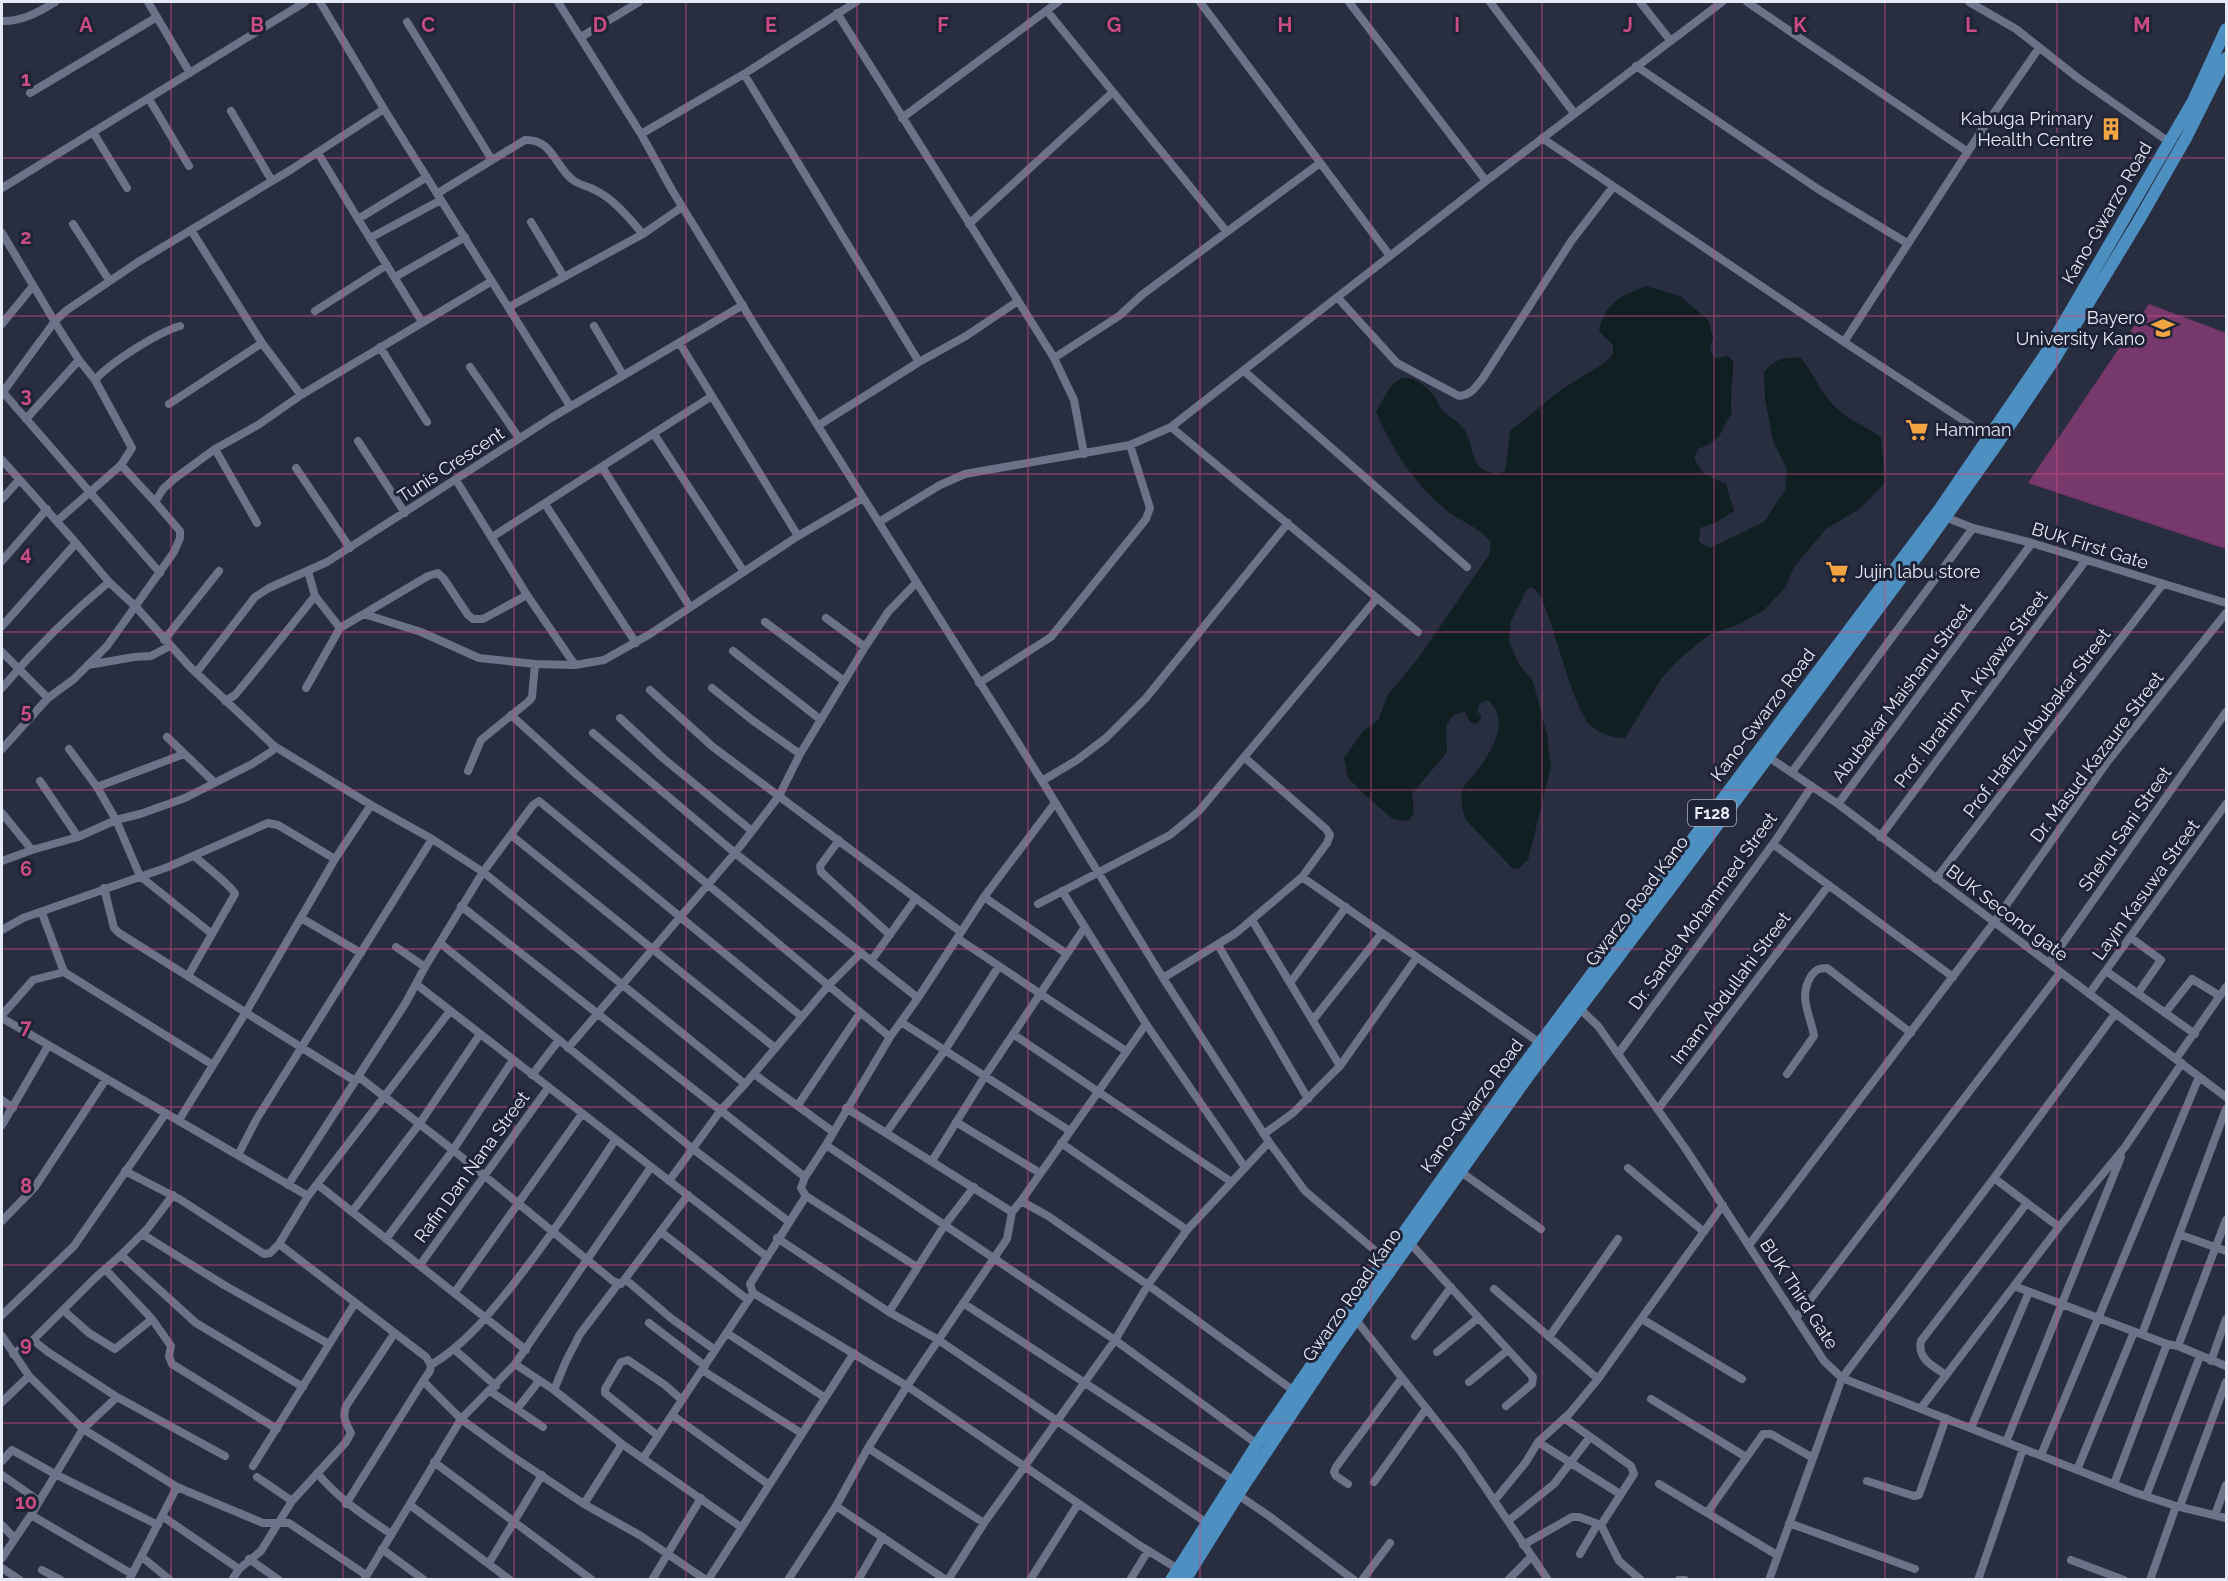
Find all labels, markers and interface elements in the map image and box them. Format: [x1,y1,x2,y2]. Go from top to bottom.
text: A [79,13,93,37]
text: B [250,13,264,37]
text: C [421,13,435,37]
text: D [593,13,607,37]
text: E [765,13,777,37]
text: F [937,13,949,37]
text: G [1107,13,1121,37]
text: H [1278,13,1292,37]
text: I [1454,13,1460,37]
text: J [1623,13,1633,37]
text: K [1793,13,1807,37]
text: L [1965,13,1977,37]
text: M [2133,13,2151,37]
text: 1 [21,67,31,91]
place label: Kabuga Primary Health Centre [1960,108,2093,150]
building icon: Kabuga Primary Health Centre [2098,116,2124,142]
street label: Kano-Gwarzo Road [2057,138,2156,288]
text: 2 [20,225,32,249]
place label: Bayero University Kano [2016,307,2145,349]
school or university icon: Bayero University Kano [2150,315,2176,341]
text: 3 [20,383,32,407]
supermarket icon: Hamman [1904,417,1930,443]
place label: Hamman [1935,419,2011,440]
street label: Tunis Crescent [394,422,508,507]
street label: BUK First Gate [2029,518,2151,573]
text: 4 [20,541,32,565]
supermarket icon: Jujin labu store [1824,559,1850,585]
place label: Jujin labu store [1855,561,1981,582]
street label: Prof. Ibrahim A. Kiyawa Street [1890,586,2052,791]
street label: Abubakar Maishanu Street [1827,599,1976,786]
street label: Prof. Hafizu Abubakar Street [1959,624,2115,821]
street label: Kano-Gwarzo Road [1706,644,1819,785]
street label: Dr. Masud Kazaure Street [2026,667,2168,846]
text: 5 [20,699,32,723]
street label: Shehu Sani Street [2074,762,2175,895]
road number: F128 [1688,800,1736,826]
street label: Dr. Sanda Mohammed Street [1624,808,1781,1013]
street label: Layin Kasuwa Street [2088,815,2204,964]
street label: Gwarzo Road Kano [1581,831,1693,970]
text: 6 [20,857,32,881]
street label: BUK Second gate [1942,860,2073,966]
street label: Imam Abdullahi Street [1667,907,1795,1068]
text: 7 [20,1015,32,1039]
street label: Kano-Gwarzo Road [1416,1035,1527,1177]
street label: Rafin Dan Nana Street [410,1087,533,1246]
text: 8 [20,1174,32,1198]
street label: Gwarzo Road Kano [1298,1224,1406,1365]
street label: BUK Third Gate [1756,1235,1843,1353]
text: 9 [20,1332,32,1356]
text: 10 [15,1490,37,1514]

